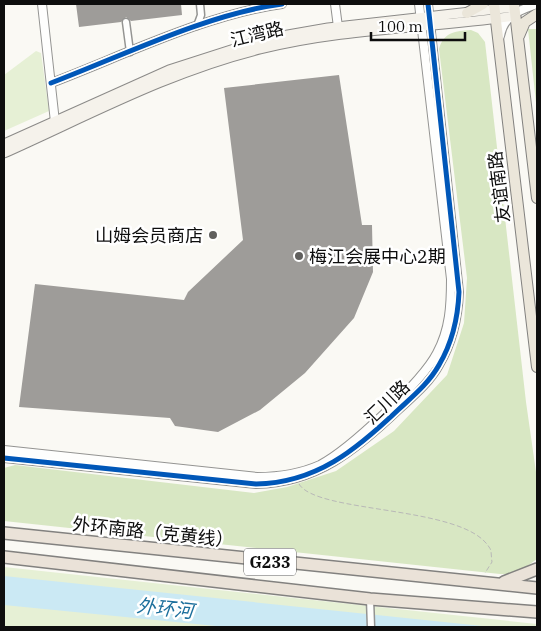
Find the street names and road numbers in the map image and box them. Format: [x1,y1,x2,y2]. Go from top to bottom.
street label: 江湾路 [228,16,286,52]
street label: 友谊南路 [483,150,515,224]
street label: 汇川路 [360,375,414,429]
street label: 外环南路（克黄线） [71,512,235,552]
road number: G233 [244,548,296,576]

